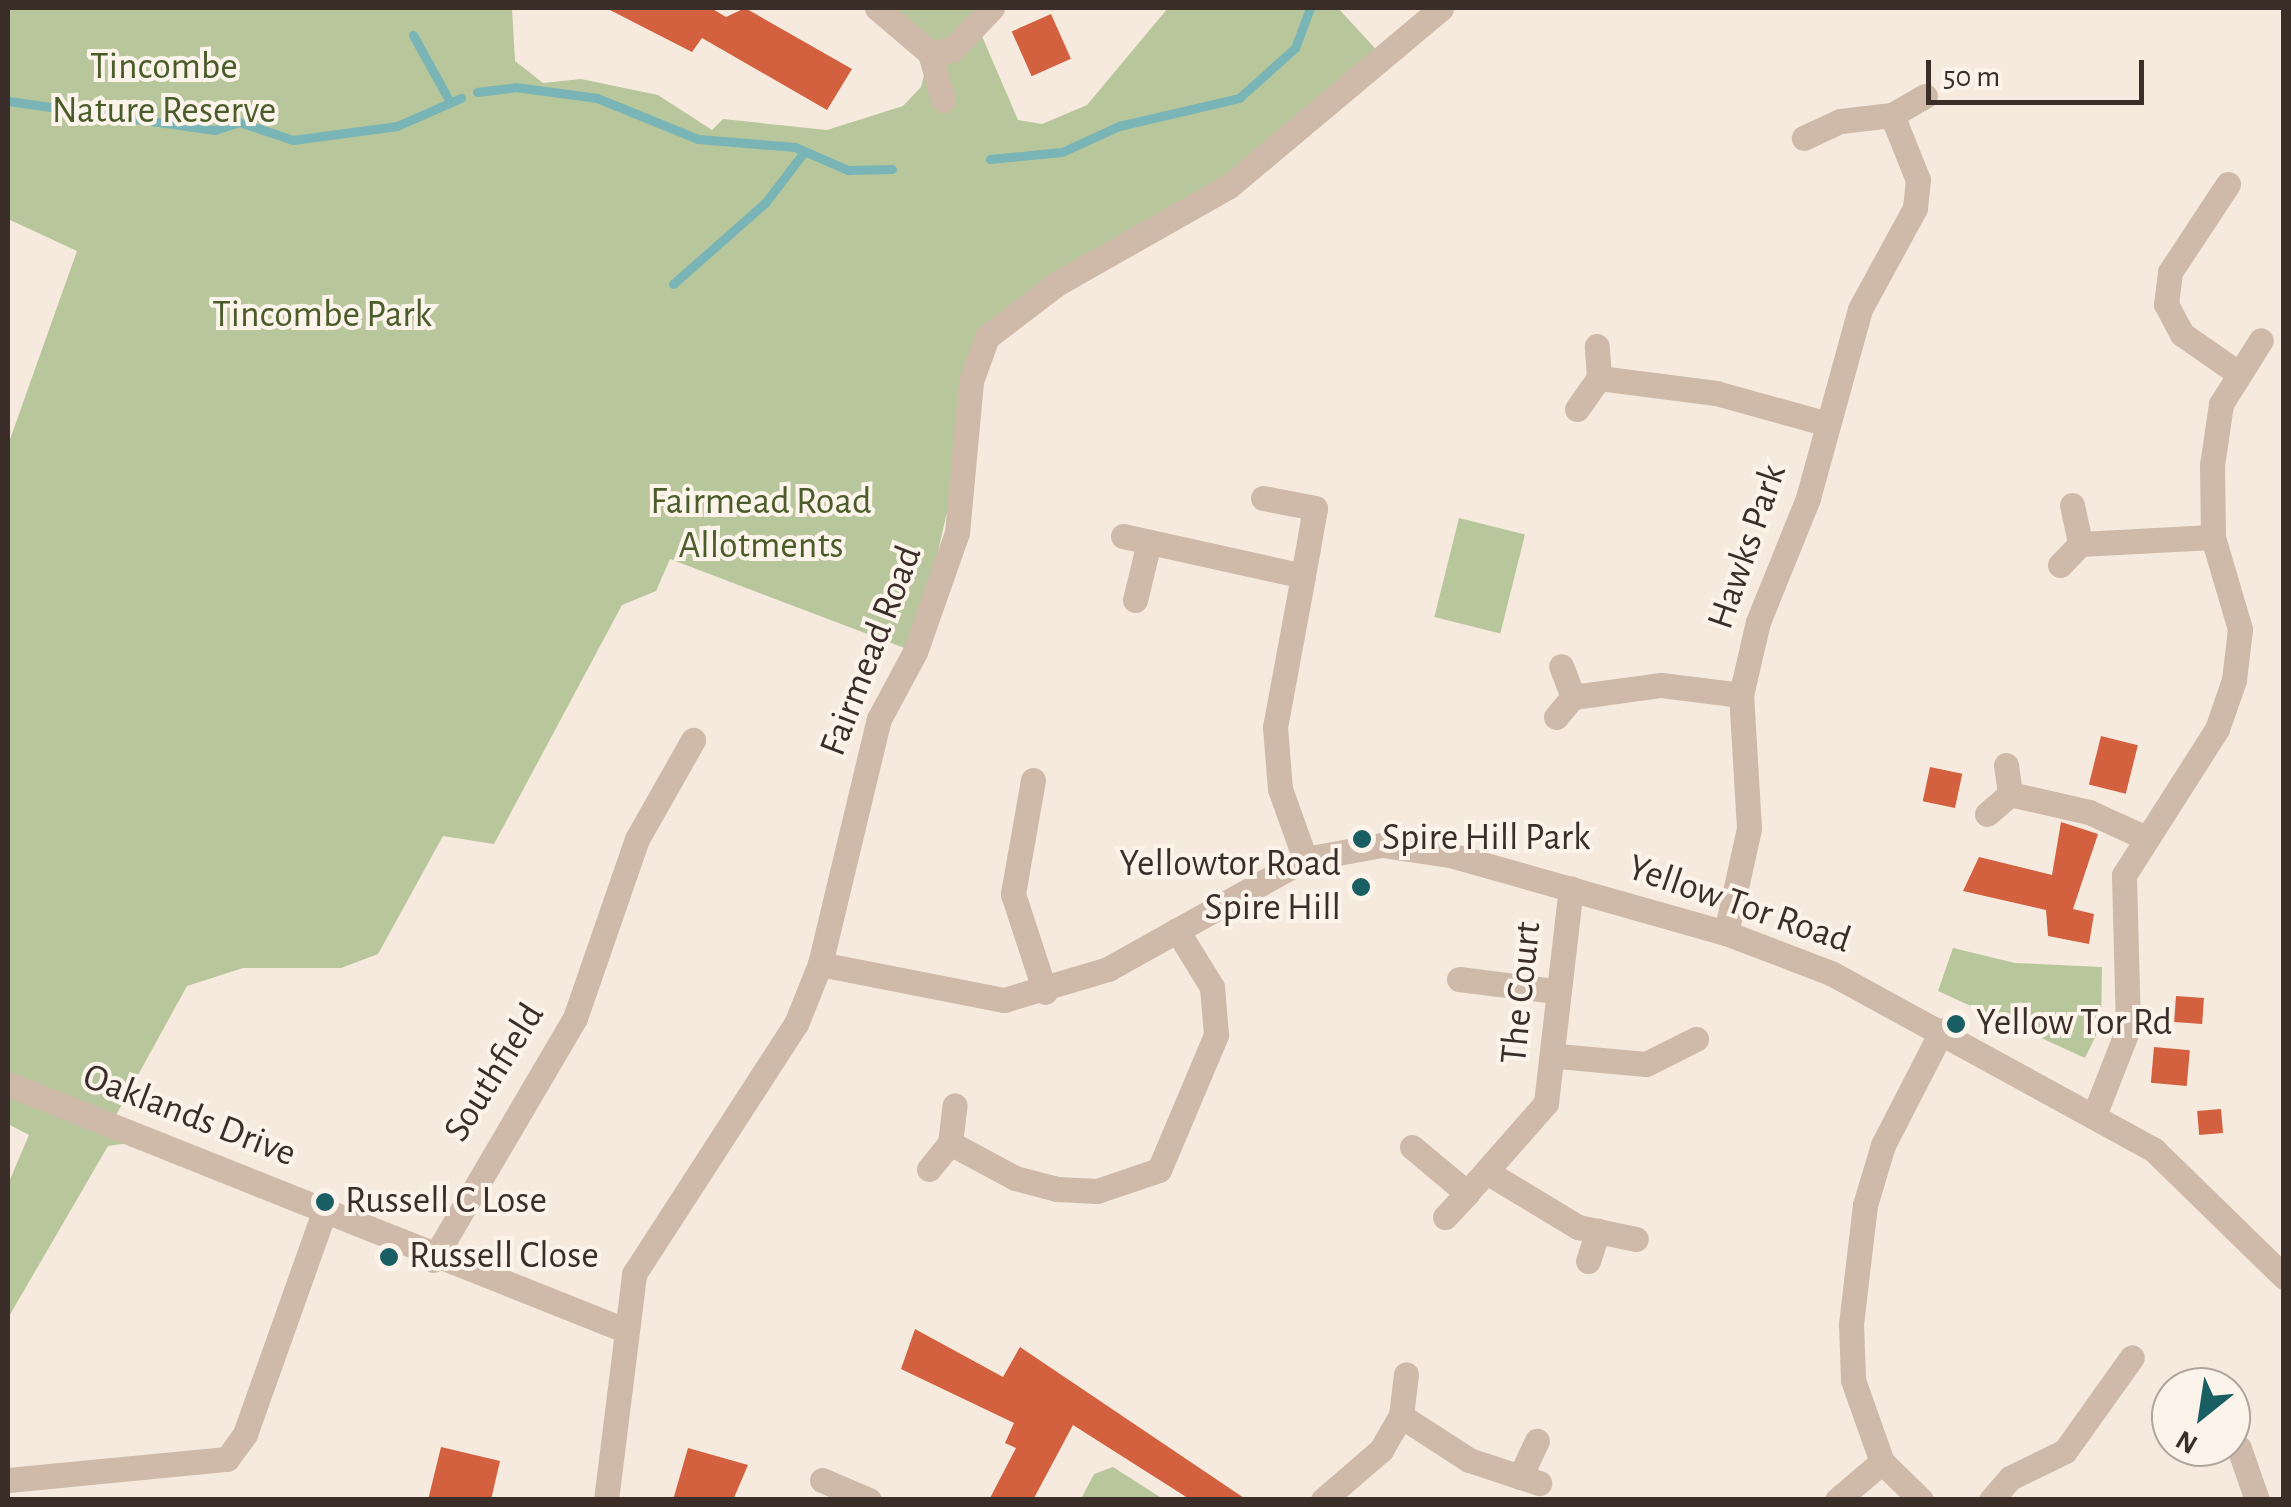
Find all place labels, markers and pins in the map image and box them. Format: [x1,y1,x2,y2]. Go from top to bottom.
place label: Spire Hill Park [1382,816,1590,862]
marker: Spire Hill Park [1351,828,1373,850]
place label: Yellowtor Road Spire Hill [1119,842,1341,932]
marker: Yellowtor Road Spire Hill [1350,876,1372,898]
place label: Yellow Tor Rd [1976,1001,2172,1047]
marker: Yellow Tor Rd [1945,1013,1967,1035]
place label: Russell C Lose [345,1179,547,1225]
marker: Russell C Lose [314,1191,336,1213]
place label: Russell Close [409,1234,599,1280]
marker: Russell Close [378,1246,400,1268]

